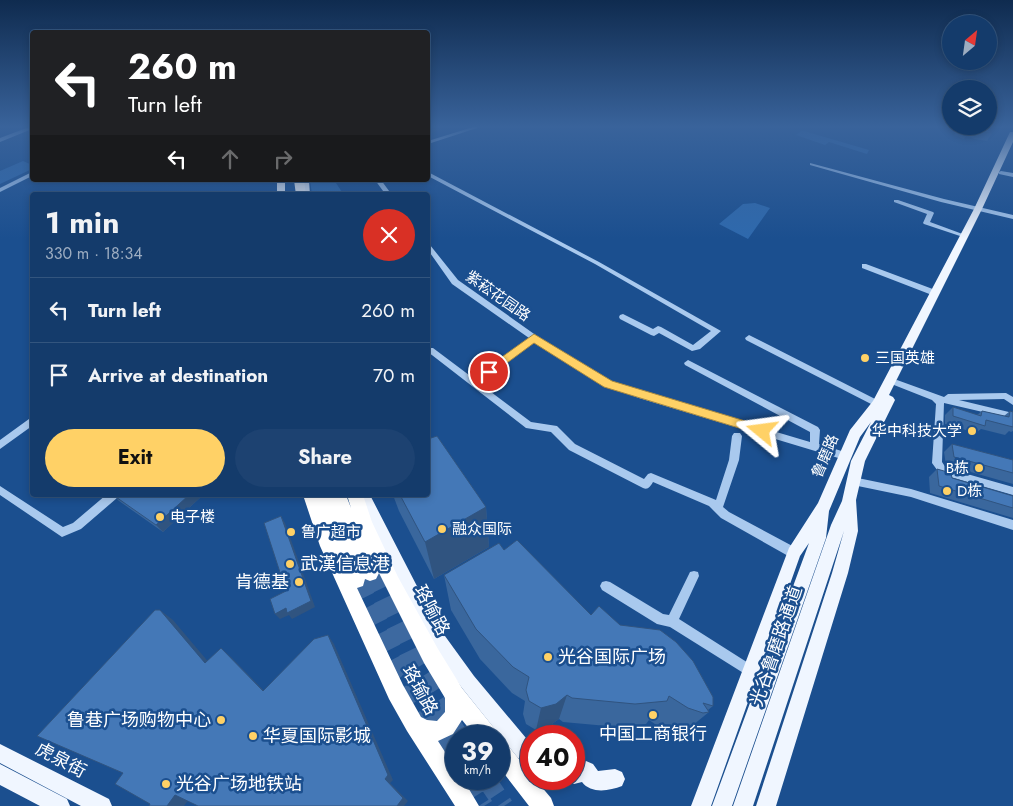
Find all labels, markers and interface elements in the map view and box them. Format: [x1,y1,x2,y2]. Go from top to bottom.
north arrow [942,15,998,70]
map controls [942,15,997,135]
text: 260 m [128,42,237,92]
icon: left [45,50,110,115]
button: layers [942,80,997,135]
text: Turn left [128,88,202,120]
icon: left [163,145,191,173]
icon: ahead [216,145,244,173]
icon: right [269,145,297,173]
text: 1 min [45,201,119,244]
button: close [363,209,415,261]
text: 330 m · 18:34 [45,242,143,265]
street label: 紫菘花园路 [461,265,535,327]
icon: left [45,296,73,324]
text: Turn left [88,297,161,324]
text: 260 m [361,297,415,324]
place label: 三国英雄 [875,347,935,369]
pin [468,351,510,393]
marker: 三国英雄 [859,352,871,364]
icon: arrive [475,358,503,386]
icon: arrive [45,361,73,389]
text: Arrive at destination [88,362,268,389]
text: 70 m [373,362,415,389]
position arrow [735,404,787,456]
place label: 华中科技大学 [872,420,962,442]
marker: 华中科技大学 [966,425,978,437]
button: Exit [45,429,225,487]
button: Share [235,429,415,487]
street label: 鲁磨路 [806,431,844,481]
place label: B栋 [946,457,969,479]
marker: B栋 [973,462,985,474]
place label: D栋 [957,480,982,502]
marker: D栋 [941,485,953,497]
place label: 电子楼 [170,506,215,528]
marker: 电子楼 [154,511,166,523]
place label: 融众国际 [452,518,512,540]
place label: 鲁广超市 [301,521,361,543]
marker: 融众国际 [436,523,448,535]
marker: 鲁广超市 [285,526,297,538]
place label: 武漢信息港 [300,551,390,577]
marker: 武漢信息港 [284,558,296,570]
place label: 肯德基 [235,569,289,595]
marker: 肯德基 [293,576,305,588]
street label: 珞喻路 [408,580,456,640]
street label: 光谷鲁磨路通道 [743,582,809,710]
place label: 光谷国际广场 [558,644,666,670]
marker: 光谷国际广场 [542,651,554,663]
street label: 珞瑜路 [396,660,444,720]
place label: 鲁巷广场购物中心 [67,707,211,733]
marker: 中国工商银行 [647,709,659,721]
marker: 鲁巷广场购物中心 [215,714,227,726]
place label: 中国工商银行 [599,721,707,747]
place label: 华夏国际影城 [263,723,371,749]
speed limit sign: 40 [520,725,585,790]
marker: 华夏国际影城 [247,730,259,742]
text: 39 [461,733,494,769]
street label: 虎泉街 [31,736,91,784]
text: km/h [464,761,491,779]
place label: 光谷广场地铁站 [176,771,302,797]
marker: 光谷广场地铁站 [160,778,172,790]

